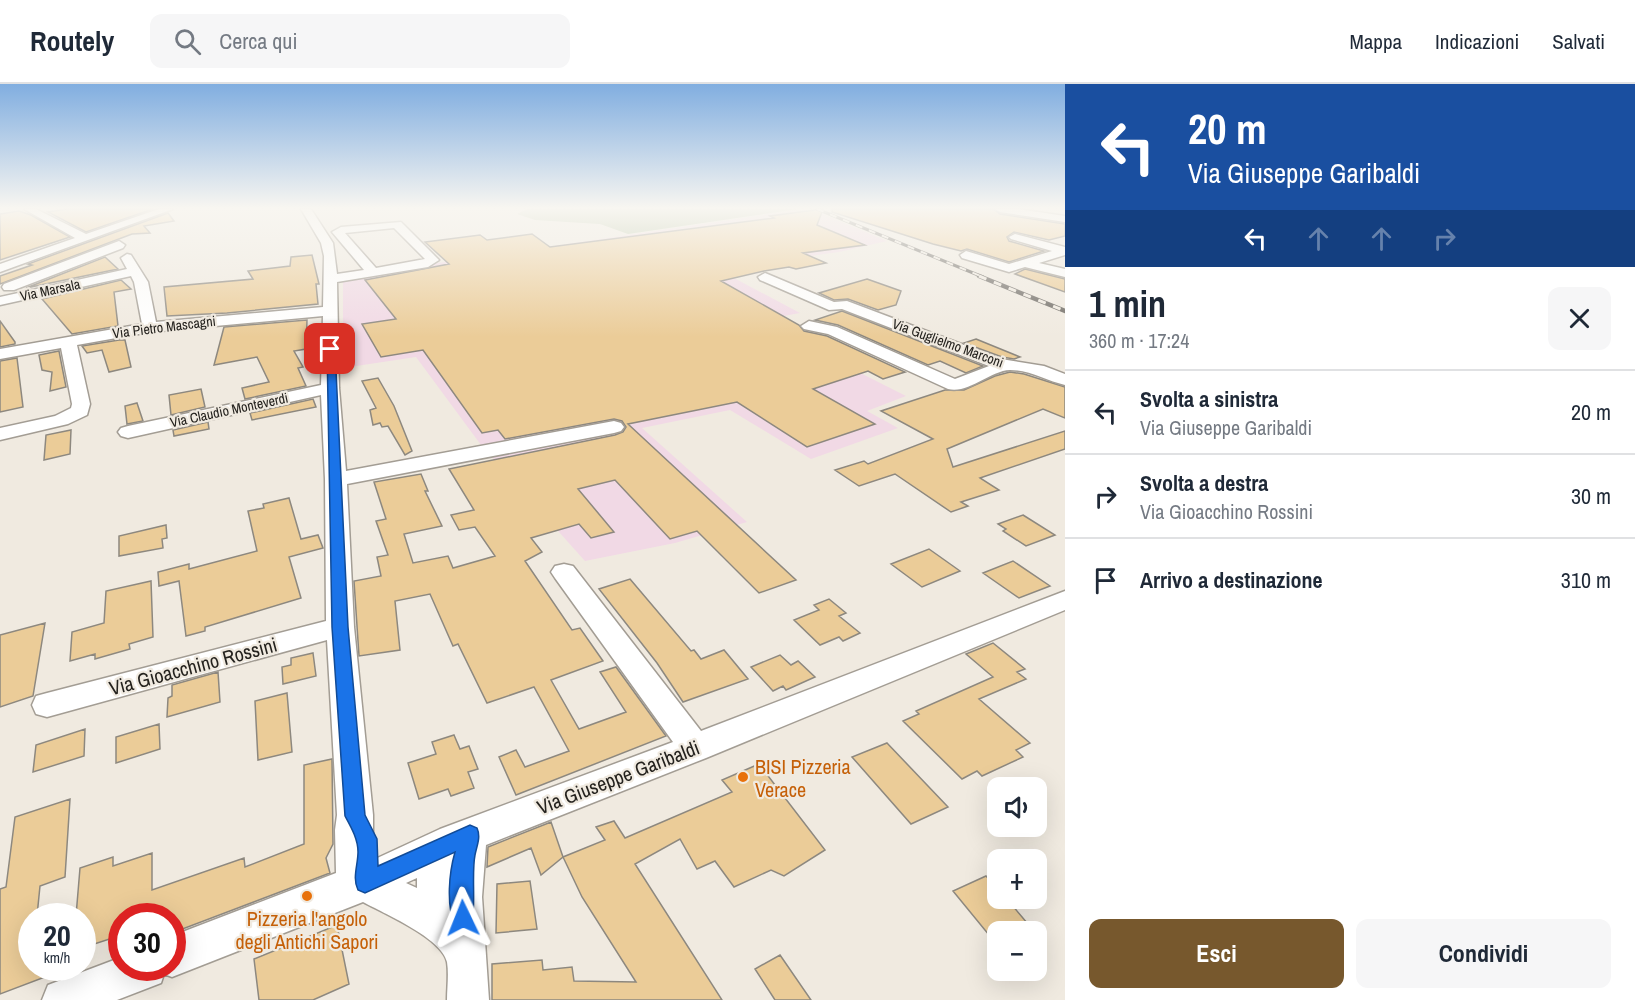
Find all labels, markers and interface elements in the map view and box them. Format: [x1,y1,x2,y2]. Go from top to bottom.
search box [150,14,570,68]
text: Routely [30,22,114,60]
icon: search [171,25,204,58]
text: Cerca qui [219,26,297,56]
text: Mappa [1349,27,1402,56]
text: Indicazioni [1435,27,1519,56]
text: Salvati [1552,27,1605,56]
text: 20 m [1188,101,1267,157]
icon: left [1089,108,1167,186]
text: Via Giuseppe Garibaldi [1188,155,1420,191]
icon: left [1239,222,1272,255]
icon: ahead [1302,222,1335,255]
icon: ahead [1365,222,1398,255]
icon: right [1428,222,1461,255]
street label: Via Marsala [18,275,82,305]
text: 1 min [1089,280,1166,328]
button: close [1548,287,1611,350]
street label: Via Pietro Mascagni [111,312,217,342]
street label: Via Guglielmo Marconi [890,314,1006,372]
pin [304,323,355,374]
text: 360 m · 17:24 [1089,327,1189,354]
icon: arrive [313,332,346,365]
text: Svolta a sinistra [1140,384,1278,414]
street label: Via Claudio Monteverdi [168,389,290,431]
icon: left [1089,396,1122,429]
text: 20 m [1571,397,1611,427]
text: Via Giuseppe Garibaldi [1140,414,1312,441]
text: Svolta a destra [1140,468,1268,498]
icon: right [1089,480,1122,513]
text: 30 m [1571,481,1611,511]
text: Via Gioacchino Rossini [1140,498,1313,525]
icon: arrive [1089,564,1122,597]
text: Arrivo a destinazione [1140,565,1322,595]
text: 310 m [1561,565,1611,595]
street label: Via Gioacchino Rossini [106,631,280,701]
street label: Via Giuseppe Garibaldi [533,734,703,820]
place label: BISI Pizzeria Verace [755,753,851,803]
marker: BISI Pizzeria Verace [736,770,750,784]
map controls [987,777,1047,981]
button: sound [987,777,1047,837]
button: + [987,849,1047,909]
position arrow [431,886,495,950]
marker: Pizzeria l'angolo degli Antichi Sapori [300,889,314,903]
speed limit sign: 30 [108,903,186,981]
place label: Pizzeria l'angolo degli Antichi Sapori [235,905,379,955]
text: 20 [43,915,71,955]
button: Esci [1089,919,1344,988]
button: Condividi [1356,919,1611,988]
button: − [987,921,1047,981]
text: km/h [44,947,70,968]

